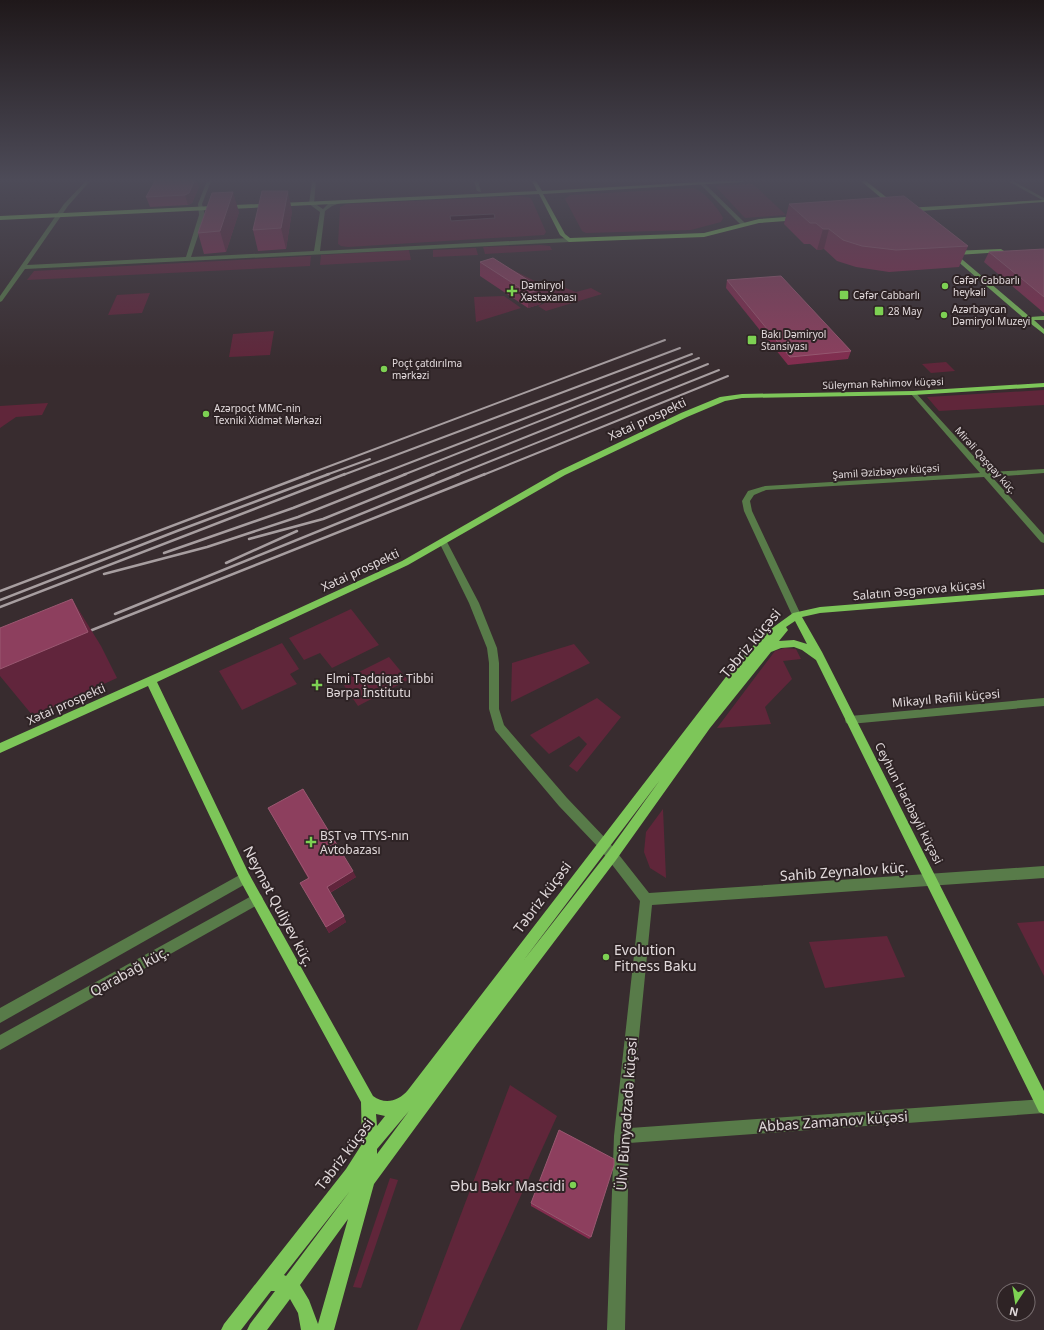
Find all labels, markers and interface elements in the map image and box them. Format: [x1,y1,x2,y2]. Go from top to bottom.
place label: Cəfər Cabbarlı heykəli [953,273,1020,299]
place label: Dəmiryol Xəstəxanası [521,278,577,304]
marker: Cəfər Cabbarlı heykəli [940,281,950,291]
marker: Dəmiryol Xəstəxanası [506,285,518,297]
place label: Cəfər Cabbarlı [853,288,920,302]
marker: Cəfər Cabbarlı [838,289,850,301]
place label: Azərbaycan Dəmiryol Muzeyi [952,302,1030,328]
place label: 28 May [888,304,923,318]
marker: 28 May [873,305,885,317]
marker: Azərbaycan Dəmiryol Muzeyi [939,310,949,320]
place label: Bakı Dəmiryol Stansiyası [761,327,826,353]
marker: Bakı Dəmiryol Stansiyası [746,334,758,346]
place label: Poçt çatdırılma mərkəzi [392,356,462,382]
marker: Poçt çatdırılma mərkəzi [379,364,389,374]
street label: Süleyman Rəhimov küçəsi [822,374,944,392]
street label: Xətai prospekti [605,394,689,444]
place label: Azərpoçt MMC-nin Texniki Xidmət Mərkəzi [214,401,322,427]
marker: Azərpoçt MMC-nin Texniki Xidmət Mərkəzi [201,409,211,419]
street label: Mirəli Qaşqay küç. [952,423,1020,497]
street label: Şamil Əzizbəyov küçəsi [832,460,940,482]
street label: Xətai prospekti [318,545,402,595]
street label: Salatın Əsgərova küçəsi [852,576,986,604]
street label: Təbriz küçəsi [715,604,785,682]
place label: Elmi Tədqiqat Tibbi Bərpa İnstitutu [326,670,434,701]
street label: Xətai prospekti [24,679,108,729]
marker: Elmi Tədqiqat Tibbi Bərpa İnstitutu [311,679,323,691]
street label: Mikayıl Rəfili küçəsi [891,685,1001,711]
street label: Ceyhun Hacıbəyli küçəsi [871,739,947,867]
place label: BŞT və TTYS-nın Avtobazası [320,827,409,858]
marker: BŞT və TTYS-nın Avtobazası [305,836,317,848]
street label: Neymət Quliyev küç. [239,842,319,970]
street label: Təbriz küçəsi [509,857,575,937]
street label: Sahib Zeynalov küç. [779,857,909,885]
place label: Evolution Fitness Baku [614,940,697,975]
street label: Qarabağ küç. [86,941,172,1001]
marker: Evolution Fitness Baku [601,952,611,962]
street label: Ülvi Bünyadzadə küçəsi [611,1037,641,1191]
street label: Abbas Zamanov küçəsi [758,1106,908,1136]
street label: Təbriz küçəsi [311,1114,377,1194]
place label: Əbu Bəkr Mascidi [450,1176,565,1195]
marker: Əbu Bəkr Mascidi [568,1180,578,1190]
north arrow [996,1282,1036,1322]
text: N [1008,1304,1020,1321]

